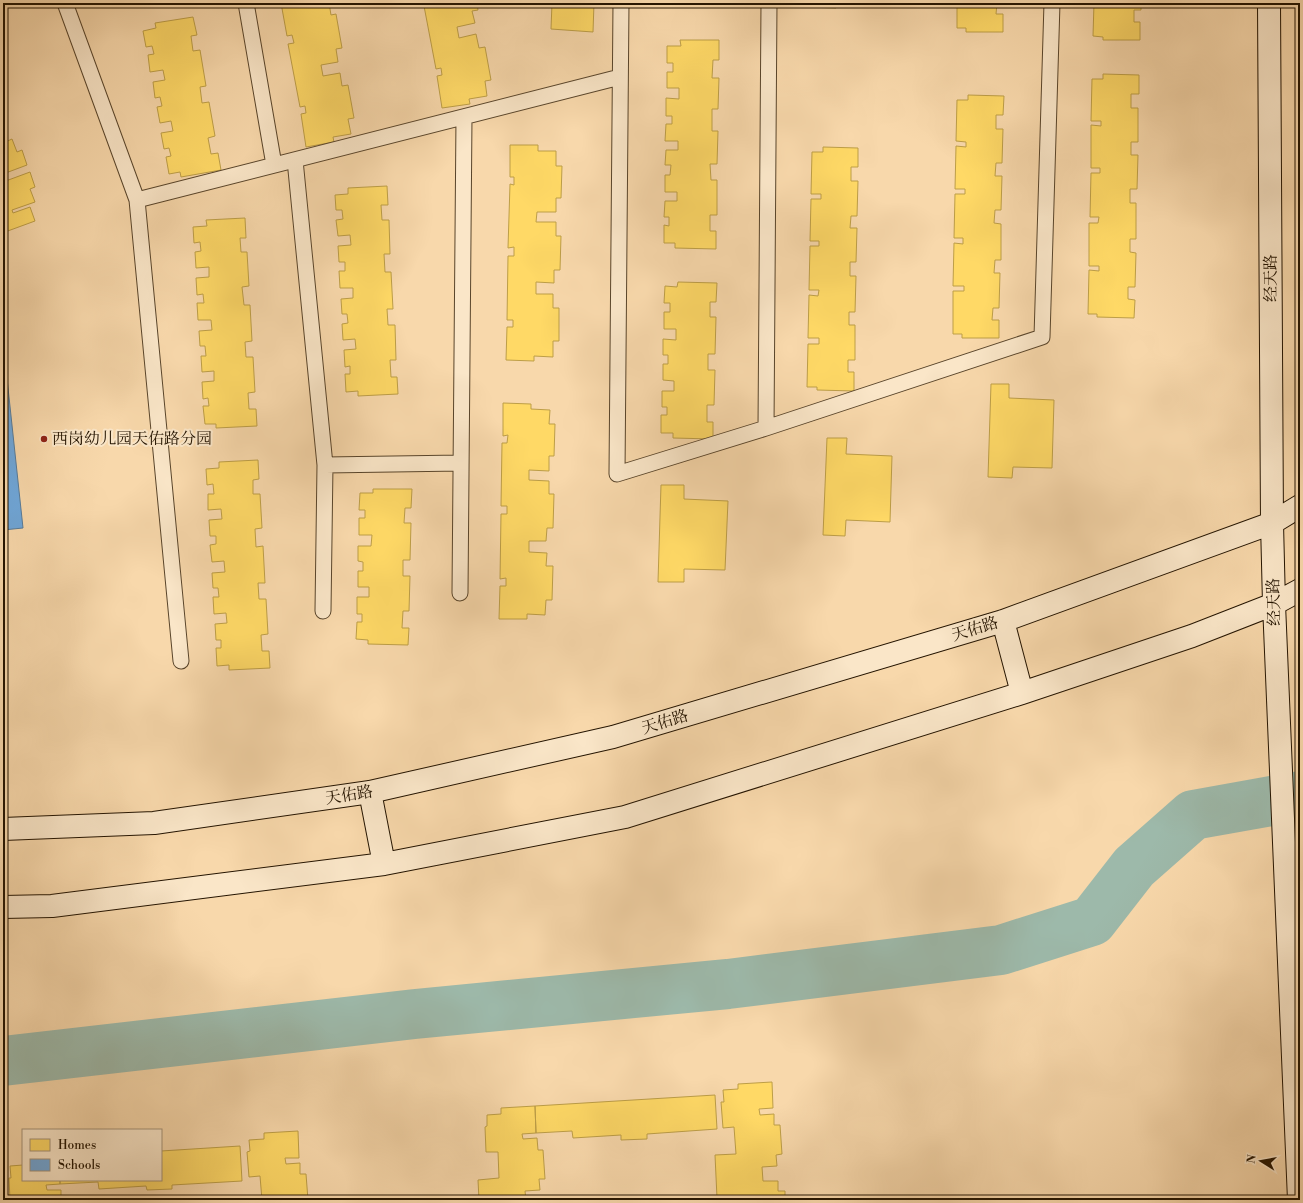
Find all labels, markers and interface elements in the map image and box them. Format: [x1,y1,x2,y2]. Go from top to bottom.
street label: 经天路 [1261,254,1281,302]
place label: 西岗幼儿园天佑路分园 [52,429,212,449]
marker: 西岗幼儿园天佑路分园 [39,434,49,444]
street label: 经天路 [1263,578,1285,626]
street label: 天佑路 [949,612,1001,646]
street label: 天佑路 [639,705,691,739]
street label: 天佑路 [324,781,374,809]
legend [22,1129,162,1181]
text: Homes [58,1138,96,1153]
north arrow [1241,1141,1281,1181]
text: N [1244,1153,1260,1165]
text: Schools [58,1158,100,1173]

